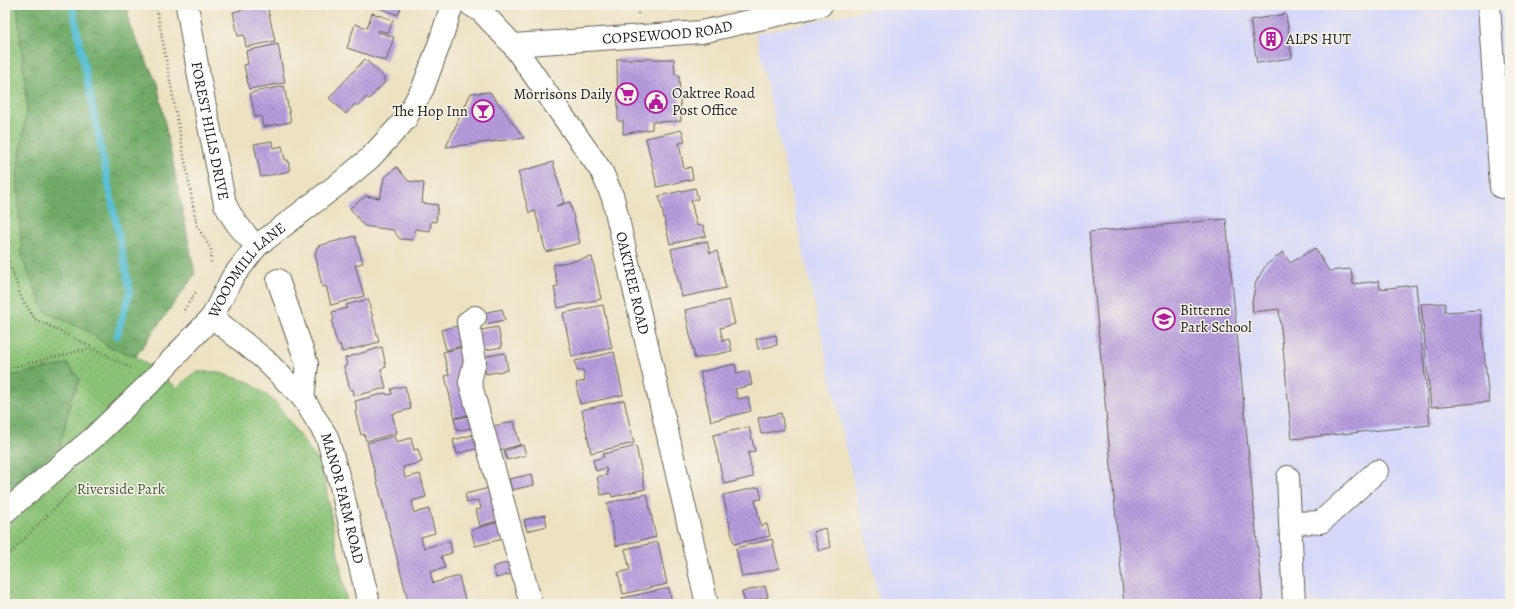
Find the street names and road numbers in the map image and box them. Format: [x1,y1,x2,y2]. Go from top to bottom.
street label: COPSEWOOD ROAD [602,15,735,49]
street label: FOREST HILLS DRIVE [187,60,234,202]
street label: WOODMILL LANE [203,218,290,322]
street label: OAKTREE ROAD [611,230,654,337]
street label: MANOR FARM ROAD [316,430,369,566]

